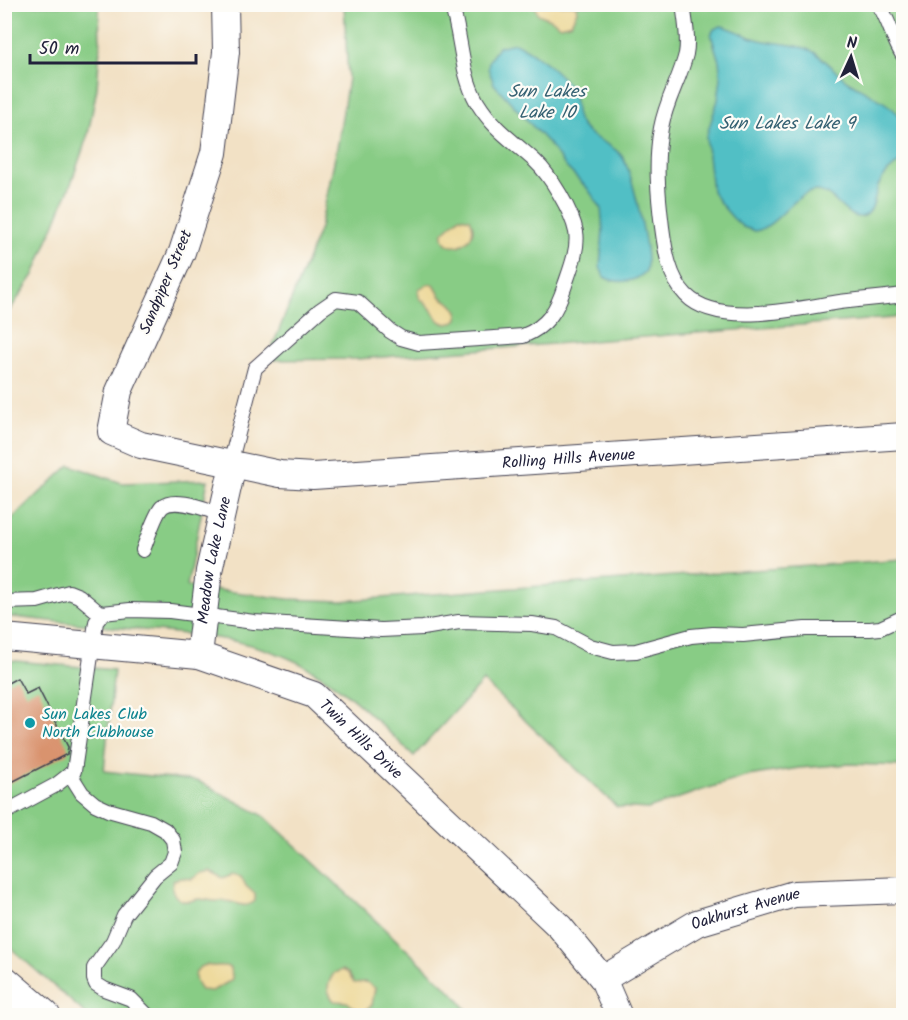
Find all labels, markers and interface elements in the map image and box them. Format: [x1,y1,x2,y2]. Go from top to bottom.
scale bar [30,27,196,65]
north arrow [821,27,881,87]
text: N [846,31,858,56]
text: 50 m [39,35,79,64]
water label: Sun Lakes Lake 10 [508,78,588,128]
water label: Sun Lakes Lake 9 [719,110,857,139]
street label: Sandpiper Street [133,225,200,338]
street label: Rolling Hills Avenue [501,442,636,476]
street label: Meadow Lake Lane [190,494,238,625]
street label: Twin Hills Drive [313,693,408,785]
place label: Sun Lakes Club North Clubhouse [42,702,154,745]
marker: Sun Lakes Club North Clubhouse [23,716,37,730]
street label: Oakhurst Avenue [686,881,800,937]

